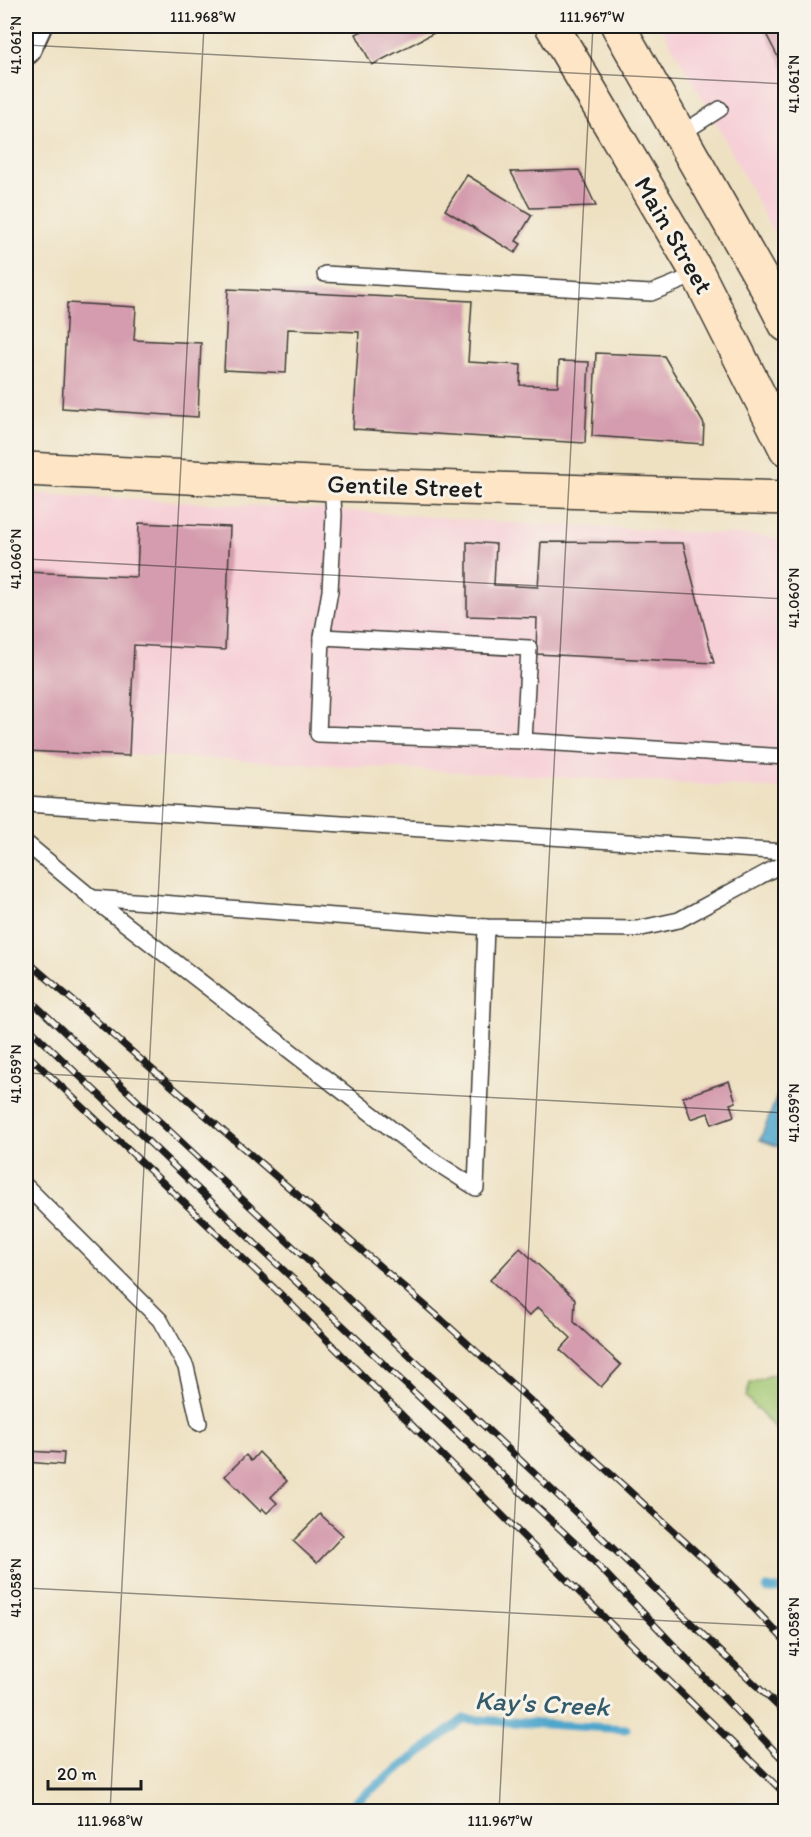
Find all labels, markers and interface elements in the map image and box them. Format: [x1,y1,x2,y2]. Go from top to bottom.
text: 111.968°W [170,8,236,26]
text: 111.967°W [559,8,625,26]
text: 41.061°N [7,16,25,74]
text: 41.061°N [785,55,803,113]
street label: Main Street [628,170,721,300]
street label: Gentile Street [327,467,484,505]
text: 41.060°N [7,529,25,589]
text: 41.060°N [785,568,803,628]
text: 41.059°N [7,1044,25,1104]
text: 41.059°N [785,1083,803,1143]
text: 41.058°N [7,1558,25,1618]
text: 41.058°N [785,1597,803,1657]
water label: Kay's Creek [474,1683,612,1723]
scale bar [48,1753,141,1791]
text: 20 m [57,1763,97,1785]
text: 111.968°W [77,1812,143,1830]
text: 111.967°W [467,1812,533,1830]

